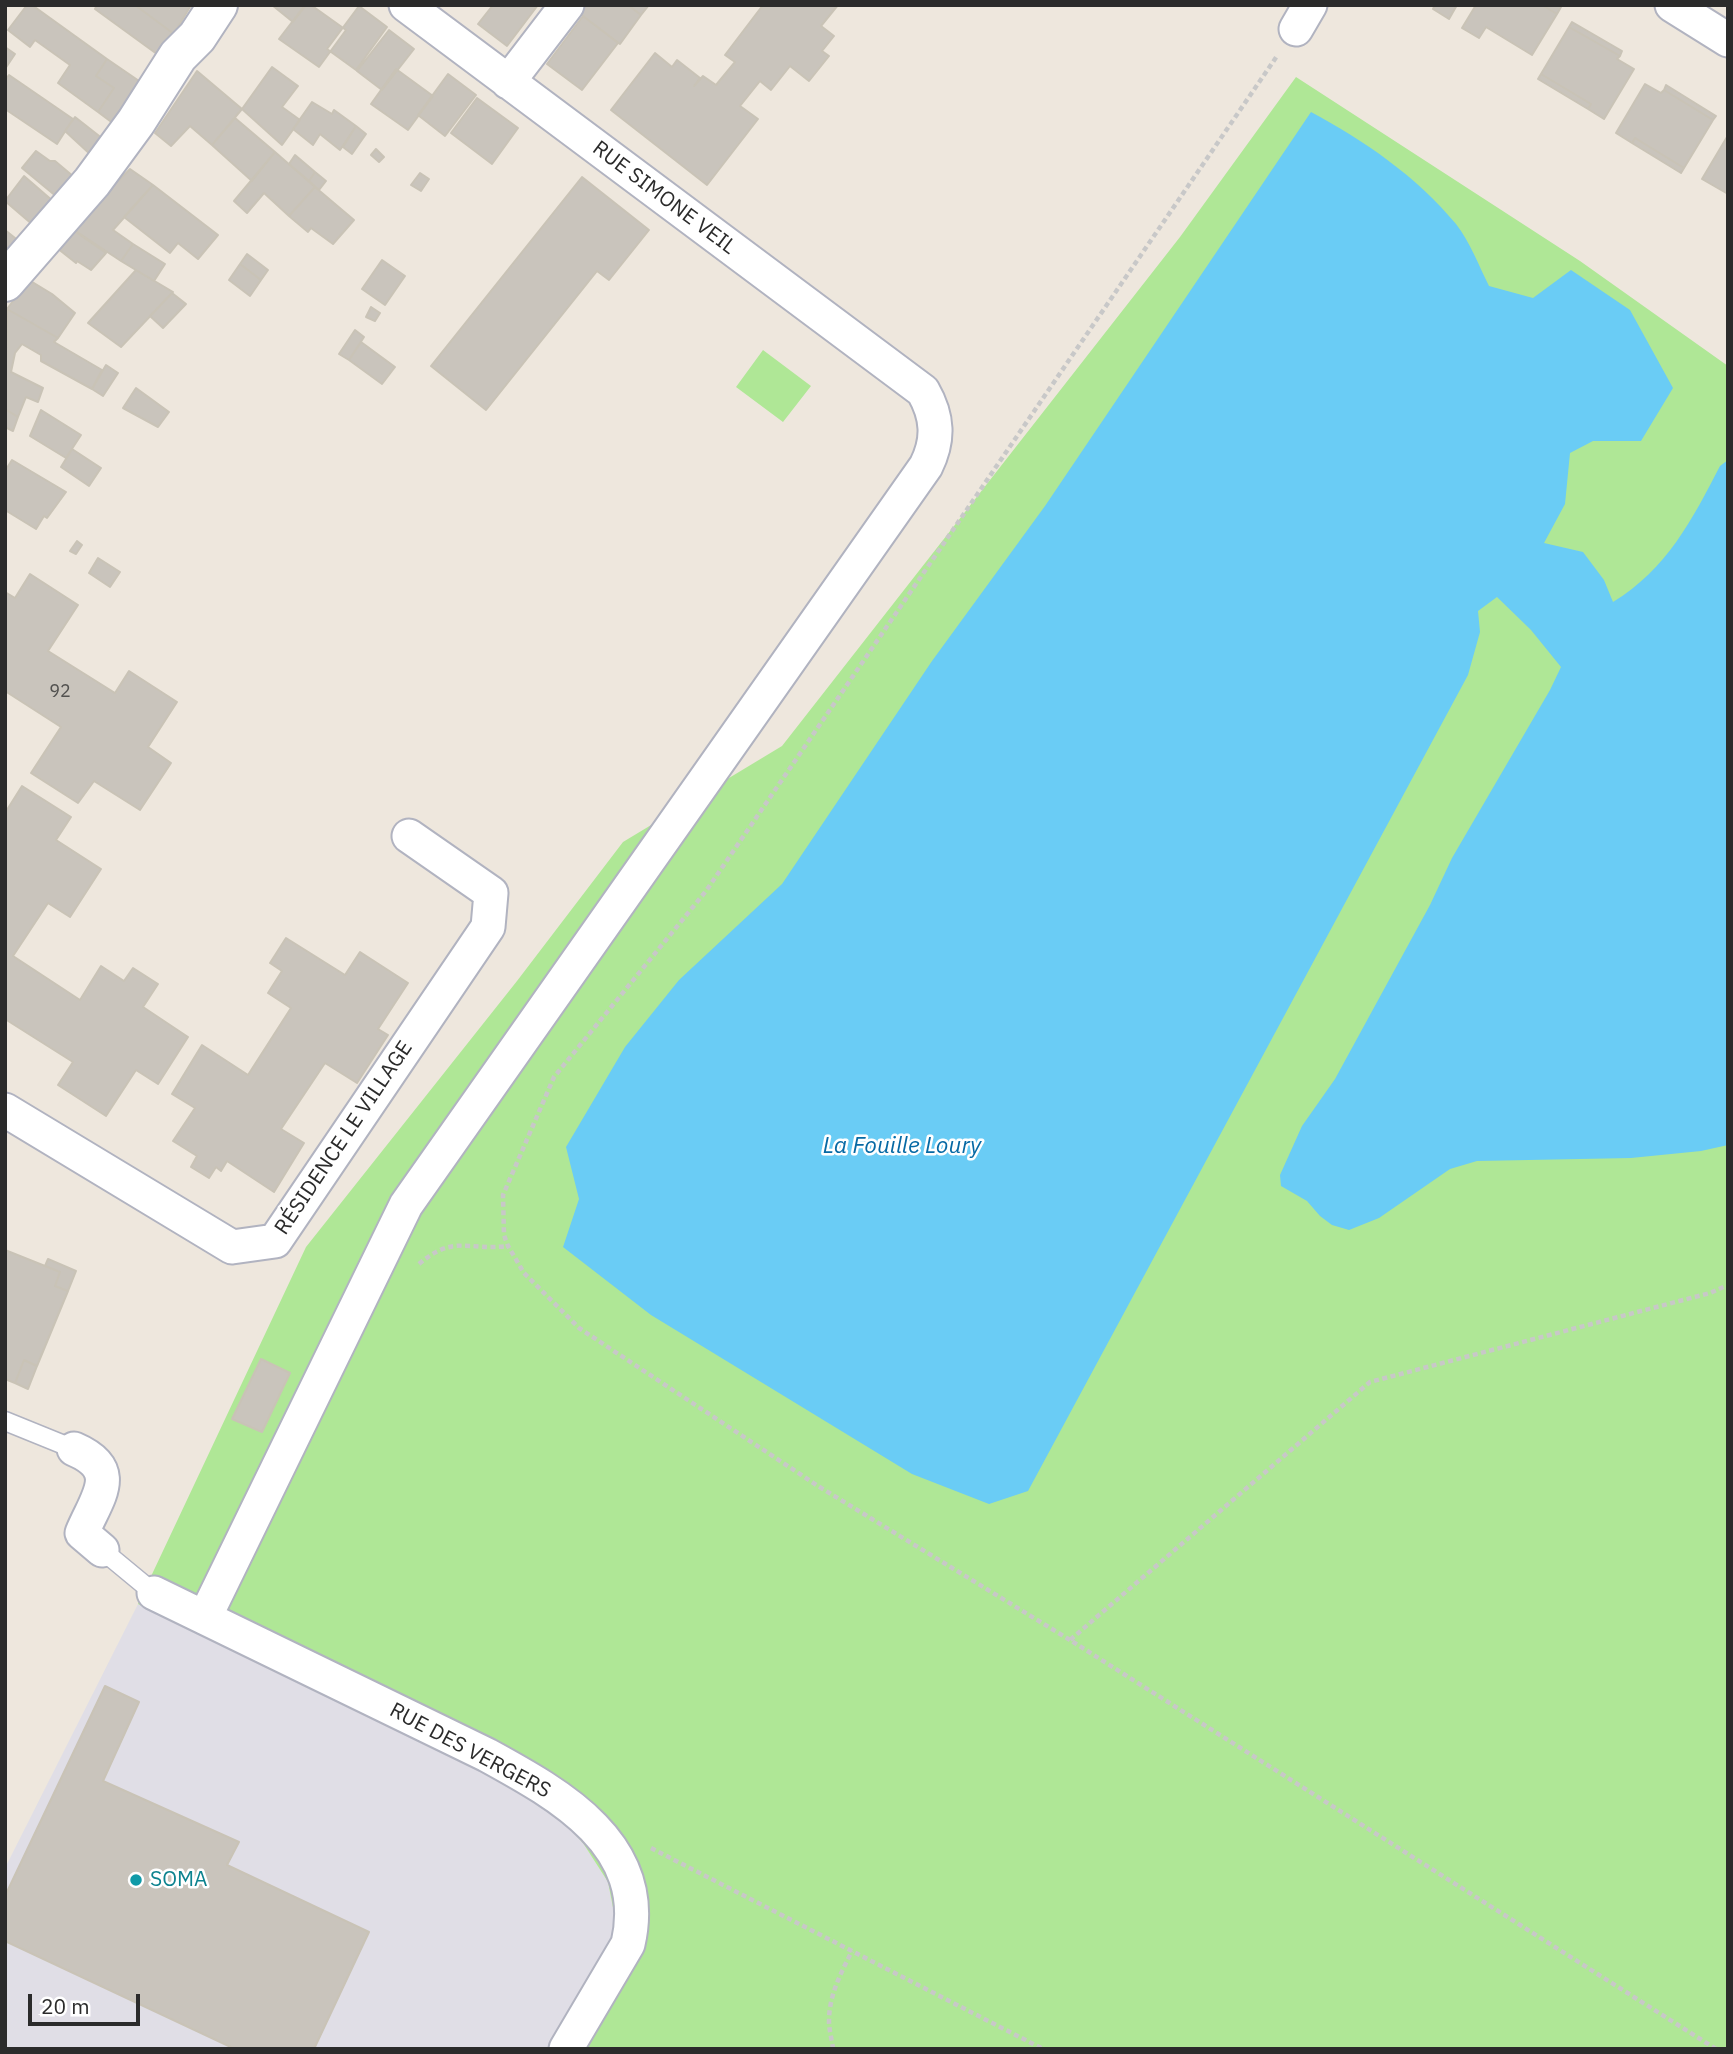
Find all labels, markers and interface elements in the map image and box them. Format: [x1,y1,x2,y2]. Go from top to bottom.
street label: RUE SIMONE VEIL [587,136,741,260]
house number: 92 [49,681,71,703]
street label: RÉSIDENCE LE VILLAGE [270,1036,418,1240]
water label: La Fouille Loury [823,1132,981,1160]
street label: RUE DES VERGERS [385,1698,555,1804]
place label: SOMA [150,1867,208,1893]
marker: SOMA [128,1872,144,1888]
scale bar [32,1980,144,2024]
text: 20 m [41,1992,90,2020]

